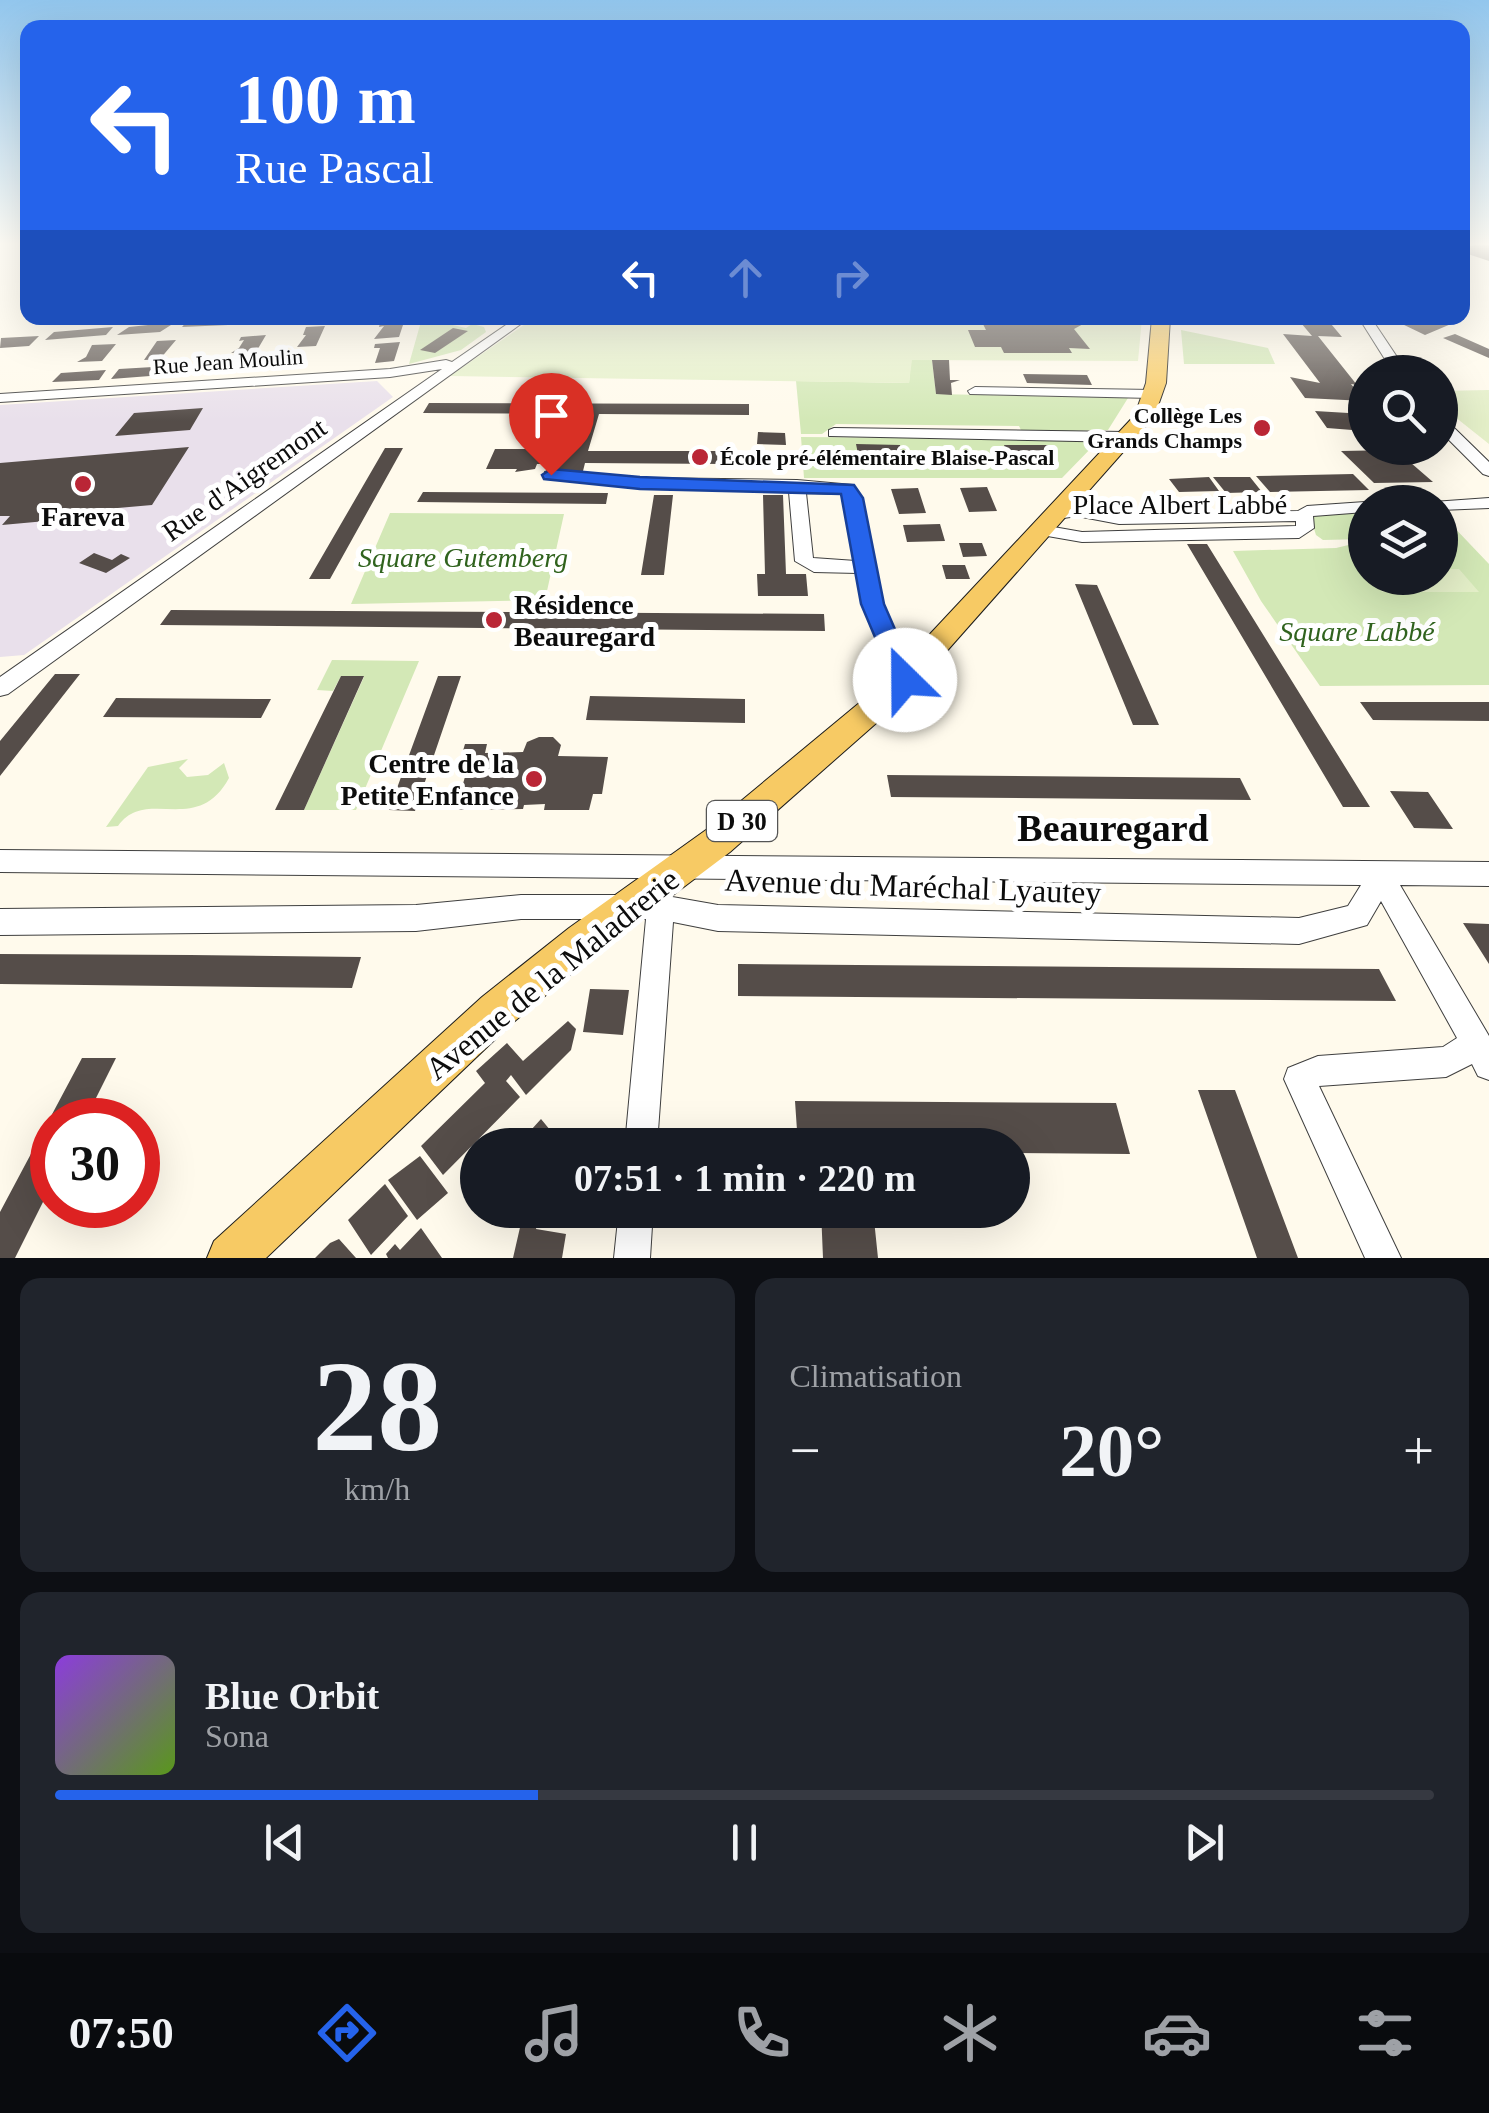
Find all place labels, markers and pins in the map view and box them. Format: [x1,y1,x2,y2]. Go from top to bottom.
pin [509,373,594,476]
place label: Collège Les Grands Champs [1087,403,1242,453]
marker: Collège Les Grands Champs [1251,417,1273,439]
place label: École pré-élémentaire Blaise-Pascal [720,445,1054,470]
marker: École pré-élémentaire Blaise-Pascal [689,446,711,468]
marker: Fareva [72,473,94,495]
place label: Fareva [41,501,125,532]
place label: Résidence Beauregard [514,589,655,652]
marker: Résidence Beauregard [483,609,505,631]
place label: Centre de la Petite Enfance [341,748,514,811]
marker: Centre de la Petite Enfance [523,768,545,790]

